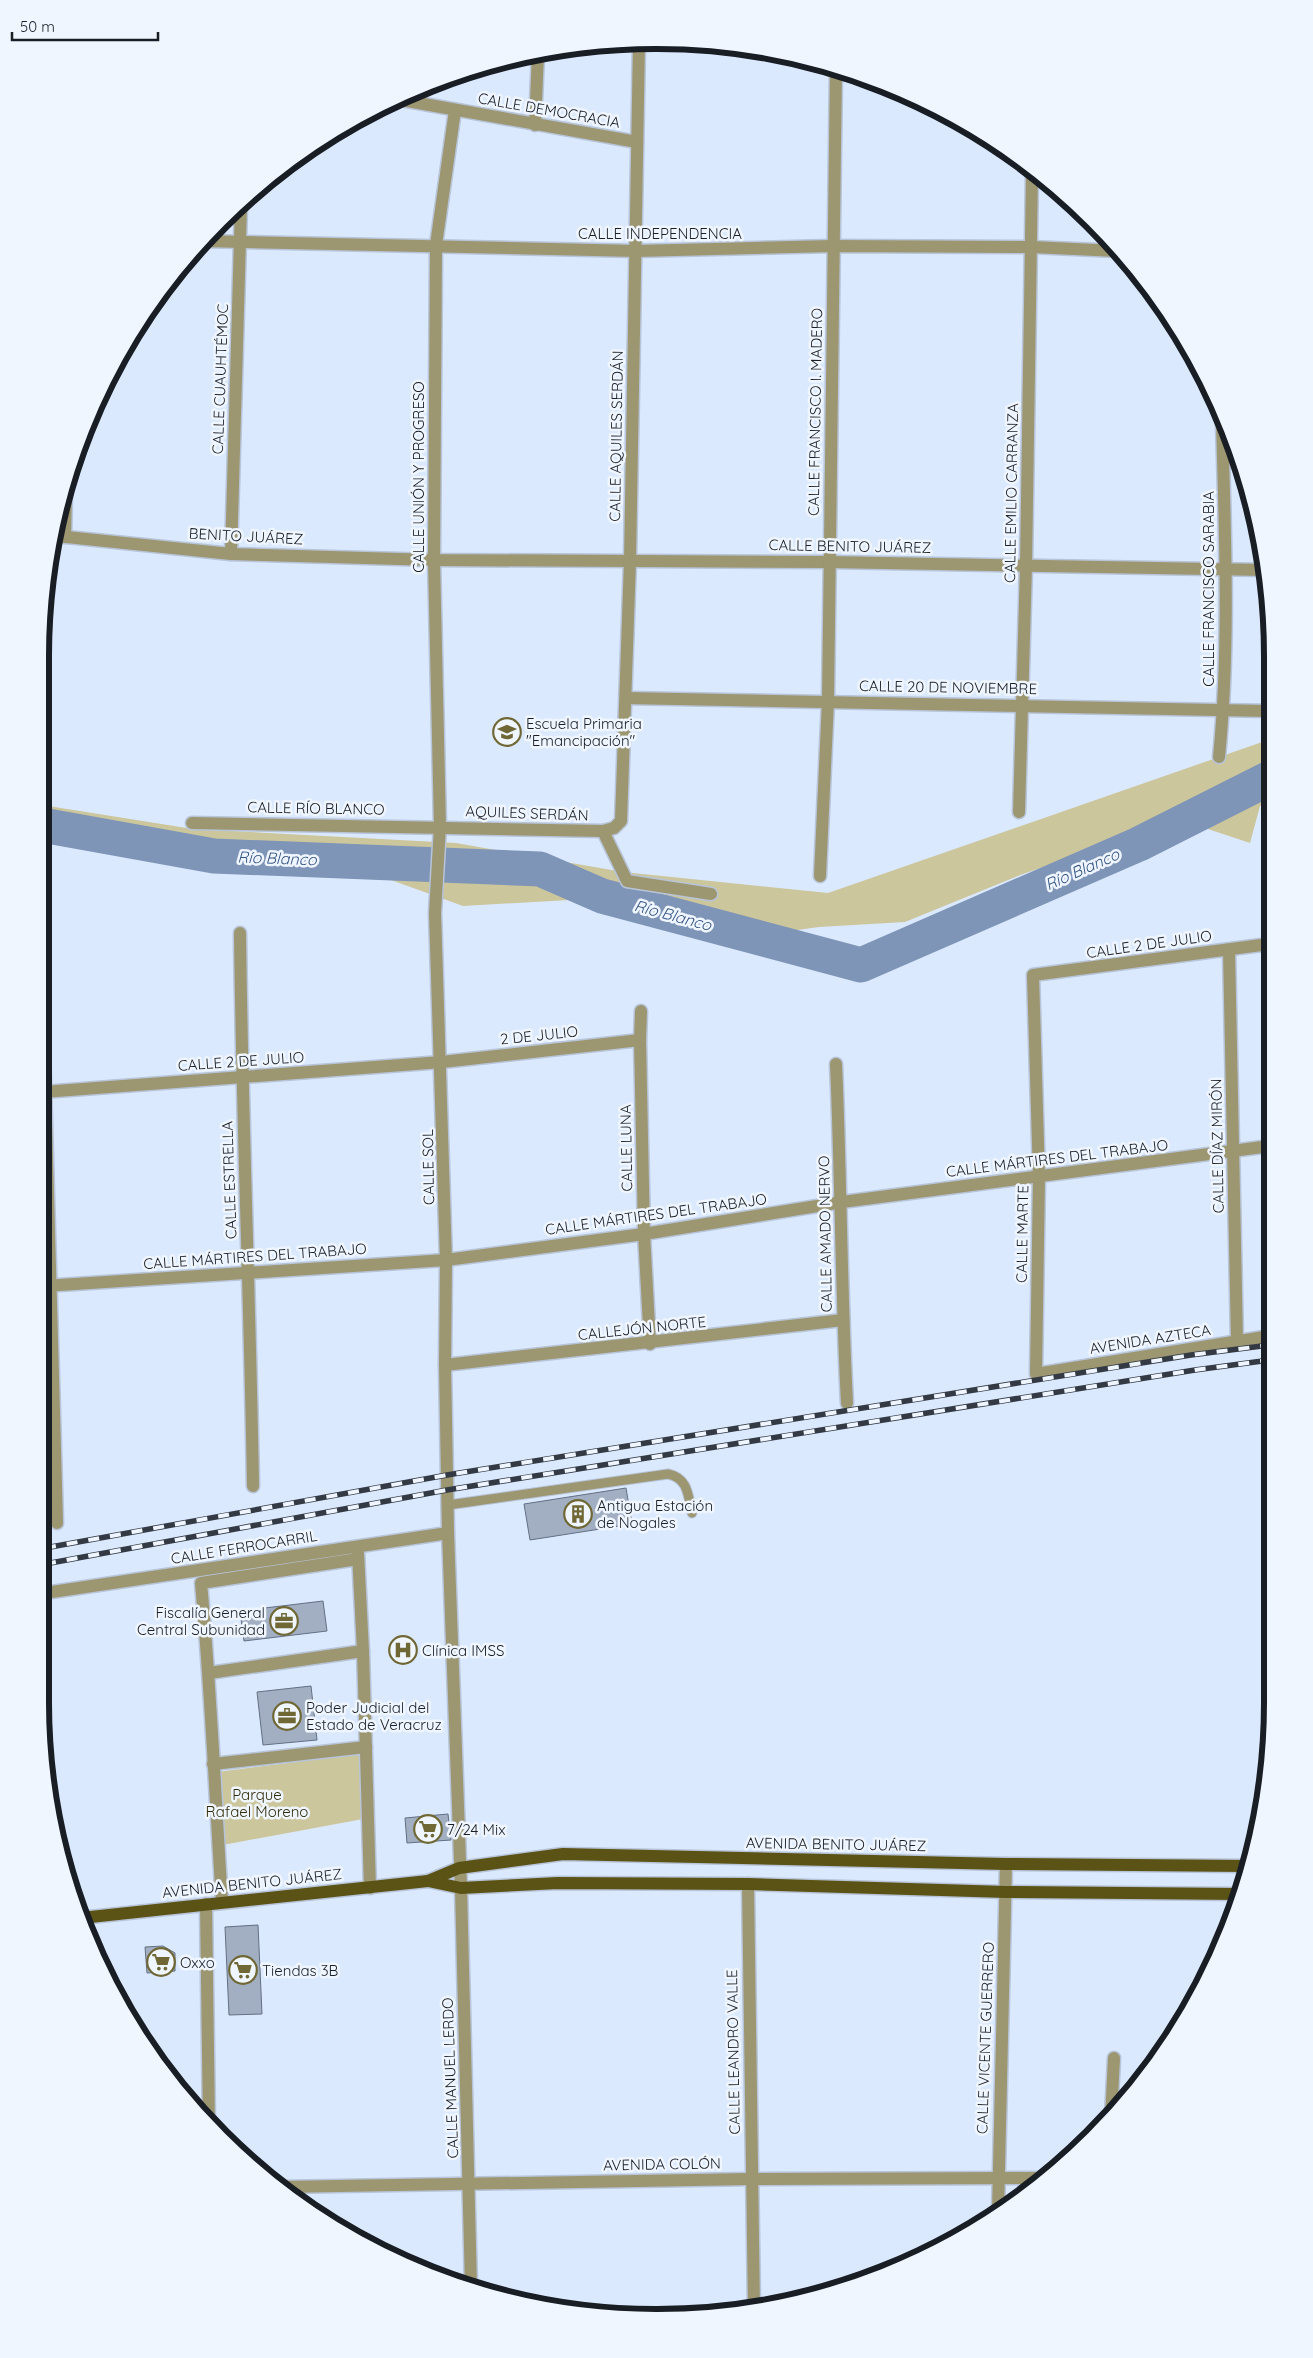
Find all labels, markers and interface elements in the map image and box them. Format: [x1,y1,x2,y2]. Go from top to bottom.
scale bar [12,10,159,42]
text: 50 m [20,17,55,36]
street label: CALLE DEMOCRACIA [476,88,622,132]
street label: CALLE INDEPENDENCIA [578,224,742,243]
street label: CALLE CUAUHTÉMOC [208,303,232,455]
street label: CALLE FRANCISCO I. MADERO [804,308,826,516]
street label: CALLE AQUILES SERDÁN [605,350,627,522]
street label: CALLE UNIÓN Y PROGRESO [409,381,428,573]
street label: CALLE EMILIO CARRANZA [1000,403,1022,583]
street label: CALLE FRANCISCO SARABIA [1199,491,1218,687]
street label: BENITO JUÁREZ [188,524,304,548]
street label: CALLE BENITO JUÁREZ [769,535,931,557]
street label: CALLE 20 DE NOVIEMBRE [859,676,1037,698]
place label: Escuela Primaria "Emancipación" [526,714,642,750]
school or university icon: Escuela Primaria "Emancipación" [492,717,522,747]
street label: CALLE RÍO BLANCO [247,797,385,819]
street label: AQUILES SERDÁN [465,801,589,825]
water label: Río Blanco [1042,843,1123,894]
water label: Río Blanco [237,847,318,869]
water label: Río Blanco [632,895,715,935]
street label: CALLE 2 DE JULIO [1085,926,1213,962]
street label: 2 DE JULIO [499,1021,579,1049]
street label: CALLE 2 DE JULIO [177,1047,305,1075]
street label: CALLE DÍAZ MIRÓN [1206,1079,1228,1213]
street label: CALLE LUNA [616,1104,636,1192]
street label: CALLE ESTRELLA [217,1120,241,1239]
street label: CALLE SOL [418,1129,438,1205]
street label: CALLE MÁRTIRES DEL TRABAJO [945,1135,1169,1181]
street label: CALLE AMADO NERVO [814,1155,836,1313]
street label: CALLE MARTE [1012,1185,1032,1283]
street label: CALLE MÁRTIRES DEL TRABAJO [544,1189,768,1239]
street label: CALLE MÁRTIRES DEL TRABAJO [143,1239,367,1273]
street label: CALLEJÓN NORTE [577,1312,707,1344]
street label: AVENIDA AZTECA [1088,1320,1212,1358]
place label: Antigua Estación de Nogales [597,1496,713,1532]
building icon: Antigua Estación de Nogales [563,1499,593,1529]
street label: CALLE FERROCARRIL [169,1526,319,1568]
place label: Fiscalía General Central Subunidad [137,1603,265,1639]
office icon: Fiscalía General Central Subunidad [269,1606,299,1636]
hospital icon: Clínica IMSS [388,1635,418,1665]
place label: Clínica IMSS [422,1641,504,1660]
place label: Poder Judicial del Estado de Veracruz [306,1698,442,1734]
office icon: Poder Judicial del Estado de Veracruz [272,1701,302,1731]
park label: Parque Rafael Moreno [206,1785,308,1821]
supermarket icon: 7/24 Mix [413,1814,443,1844]
place label: 7/24 Mix [447,1820,506,1839]
street label: AVENIDA BENITO JUÁREZ [746,1833,926,1855]
street label: AVENIDA BENITO JUÁREZ [161,1864,343,1902]
street label: CALLE VICENTE GUERRERO [972,1942,998,2134]
supermarket icon: Oxxo [146,1947,176,1977]
place label: Oxxo [180,1953,215,1972]
supermarket icon: Tiendas 3B [228,1955,258,1985]
place label: Tiendas 3B [262,1961,339,1980]
street label: CALLE LEANDRO VALLE [722,1969,744,2135]
street label: CALLE MANUEL LERDO [438,1997,462,2159]
street label: AVENIDA COLÓN [603,2153,721,2175]

